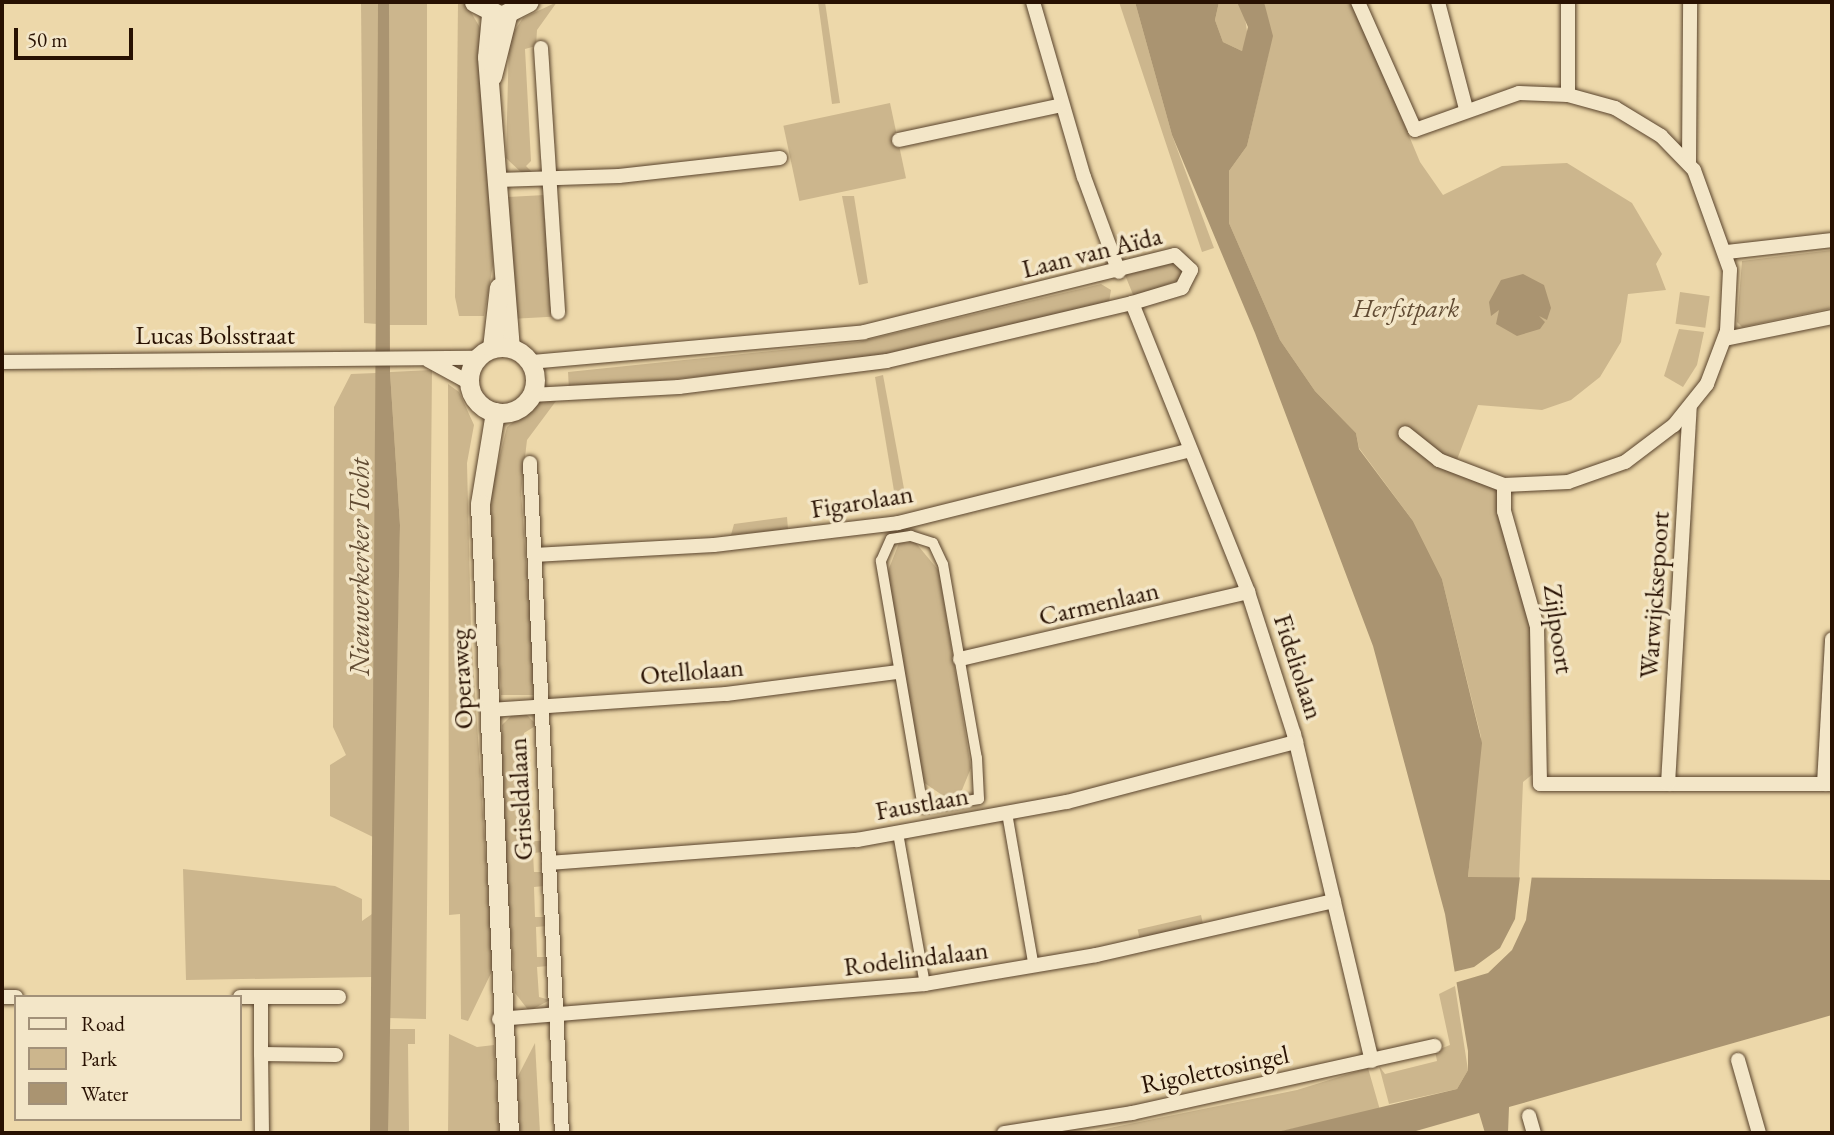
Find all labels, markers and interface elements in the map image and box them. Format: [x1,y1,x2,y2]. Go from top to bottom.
scale bar [18,14,136,58]
text: 50 m [27,26,68,53]
street label: Laan van Aïda [1019,221,1165,285]
park label: Herfstpark [1353,293,1459,325]
street label: Lucas Bolsstraat [135,320,295,352]
water label: Nieuwerkerker Tocht [342,458,376,676]
street label: Figarolaan [809,479,915,525]
street label: Warwijcksepoort [1634,510,1676,680]
street label: Carmenlaan [1036,575,1162,633]
street label: Zijlpoort [1536,582,1580,676]
street label: Fideliolaan [1266,610,1330,724]
street label: Operaweg [444,628,480,730]
street label: Otellolaan [639,652,745,692]
street label: Griseldalaan [502,737,540,861]
street label: Faustlaan [873,780,971,828]
street label: Rodelindalaan [842,935,990,983]
legend [14,995,242,1121]
text: Road [81,1010,125,1037]
street label: Rigolettosingel [1138,1039,1292,1101]
text: Park [81,1045,117,1072]
text: Water [81,1080,128,1107]

